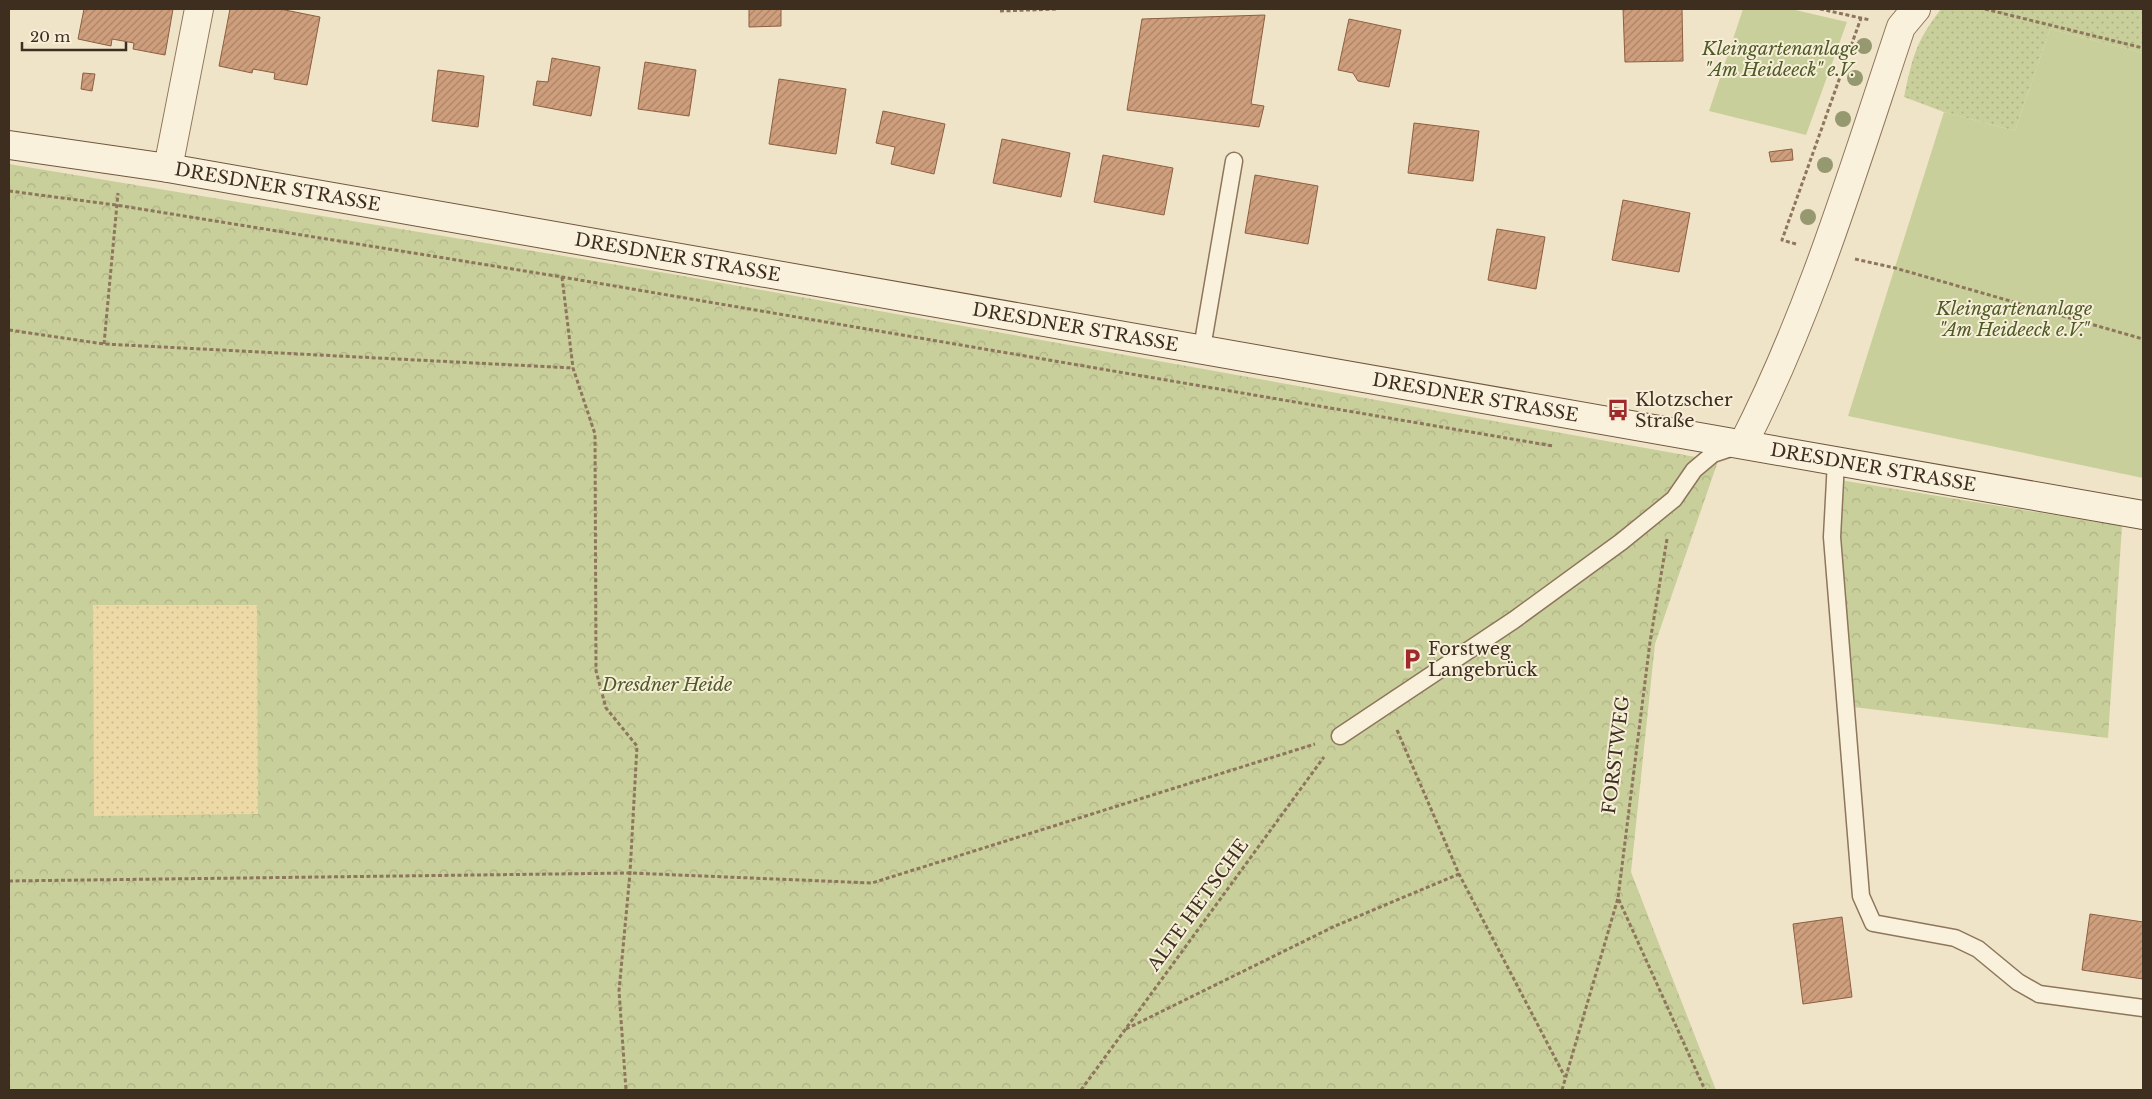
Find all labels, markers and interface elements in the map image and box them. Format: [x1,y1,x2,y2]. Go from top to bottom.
scale bar [22,20,126,52]
text: 20 m [30,27,70,46]
park label: Kleingartenanlage "Am Heideeck" e.V. [1701,38,1858,81]
street label: DRESDNER STRASSE [173,158,382,216]
street label: DRESDNER STRASSE [573,229,782,286]
park label: Kleingartenanlage "Am Heideeck e.V." [1935,298,2092,341]
street label: DRESDNER STRASSE [971,299,1180,356]
street label: DRESDNER STRASSE [1371,369,1580,427]
place label: Klotzscher Straße [1635,389,1733,432]
bus stop icon: Klotzscher Straße [1605,397,1631,423]
street label: DRESDNER STRASSE [1769,439,1978,496]
place label: Forstweg Langebrück [1428,638,1538,681]
parking icon: Forstweg Langebrück [1399,646,1425,672]
park label: Dresdner Heide [601,674,732,696]
street label: FORSTWEG [1598,694,1634,815]
street label: ALTE HETSCHE [1142,835,1253,976]

